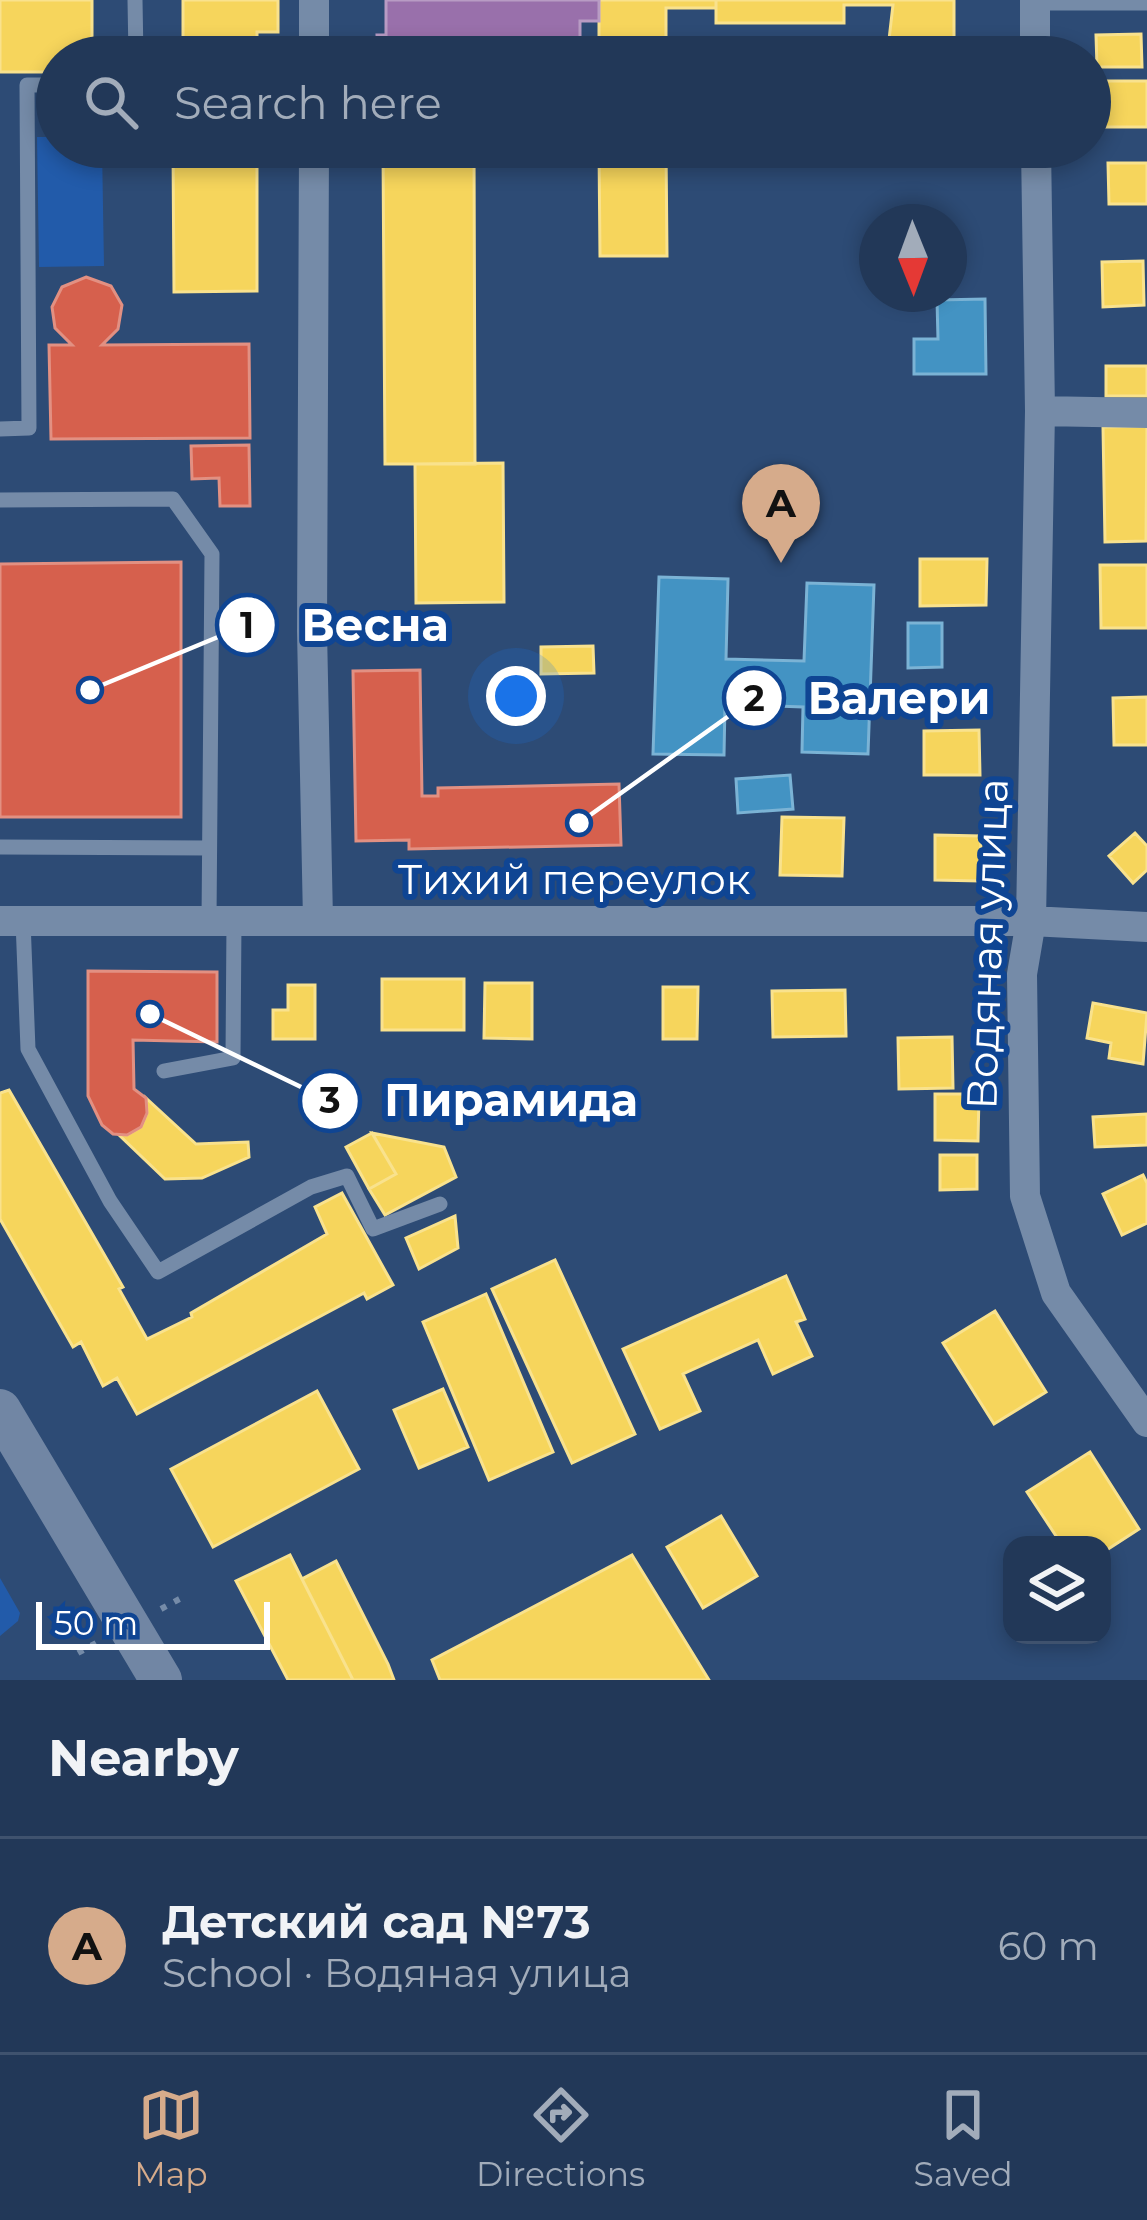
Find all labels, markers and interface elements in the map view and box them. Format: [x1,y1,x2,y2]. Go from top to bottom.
search box [36,36,1111,168]
icon: search [78,69,144,135]
text: Search here [174,75,442,130]
north arrow [859,204,967,312]
pin: A [742,464,820,563]
callout: Весна [217,584,473,665]
text: Весна [301,597,449,652]
text: 1 [240,603,254,647]
callout: Валери [724,658,1015,739]
your location [486,666,546,726]
text: Валери [808,670,990,725]
text: 2 [743,676,765,720]
street label: Водяная улица [955,778,1019,1110]
street label: Тихий переулок [398,853,750,905]
callout: Пирамида [300,1060,662,1141]
text: Пирамида [384,1072,638,1127]
text: 3 [318,1078,341,1122]
map controls [1003,1536,1111,1644]
button: layers [1003,1536,1111,1644]
scale bar [36,1596,270,1649]
text: 50 m [54,1603,138,1643]
text: Nearby [48,1727,239,1789]
text: Детский сад №73 [162,1894,591,1949]
text: A [72,1922,102,1970]
text: 60 m [998,1922,1099,1970]
text: School · Водяная улица [162,1949,631,1997]
tab: Map [134,2082,208,2194]
tab: Directions [476,2082,645,2194]
tab: Saved [914,2082,1013,2194]

